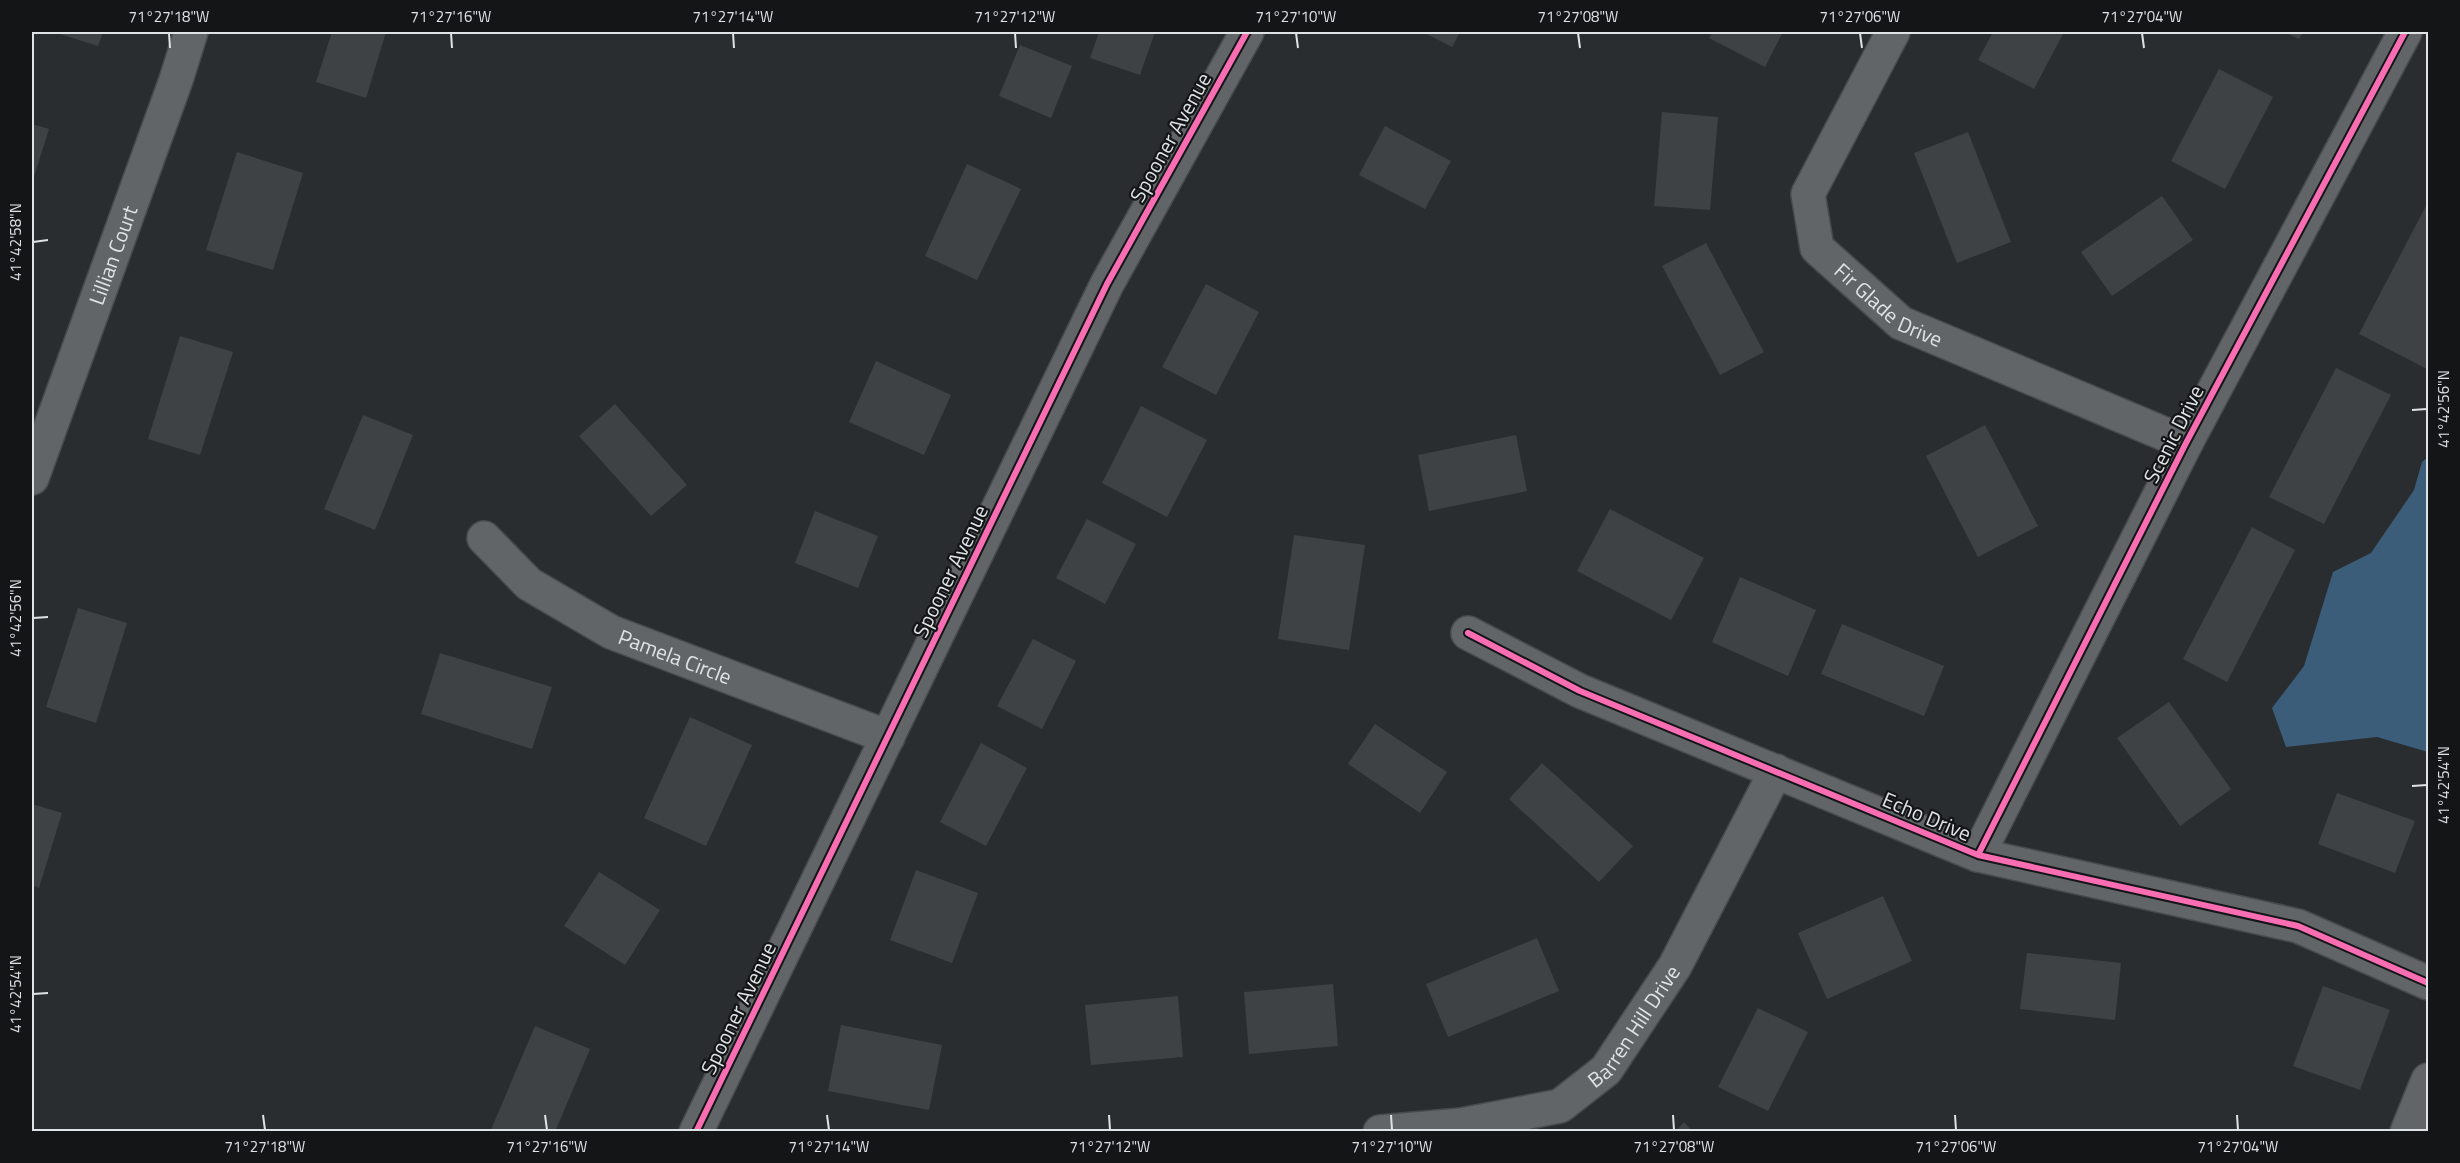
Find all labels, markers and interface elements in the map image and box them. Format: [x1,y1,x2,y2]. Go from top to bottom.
text: 71°27'18"W [129,5,209,28]
text: 71°27'16"W [411,5,491,28]
text: 71°27'14"W [693,5,773,28]
text: 71°27'12"W [975,5,1055,28]
text: 71°27'10"W [1256,5,1336,28]
text: 71°27'08"W [1538,5,1618,28]
text: 71°27'06"W [1820,5,1900,28]
text: 71°27'04"W [2102,5,2182,28]
street label: Spooner Avenue [1121,66,1219,208]
street label: Lillian Court [80,200,146,309]
text: 41°42'58"N [4,203,27,281]
street label: Fir Glade Drive [1827,255,1948,355]
text: 41°42'56"N [2432,370,2455,448]
street label: Scenic Drive [2135,379,2211,489]
street label: Spooner Avenue [904,499,996,643]
text: 41°42'56"N [4,579,27,657]
street label: Pamela Circle [614,620,736,692]
text: 41°42'54"N [2432,746,2455,824]
street label: Echo Drive [1878,783,1976,849]
street label: Spooner Avenue [692,936,784,1080]
text: 41°42'54"N [4,955,27,1033]
street label: Barren Hill Drive [1580,958,1687,1095]
text: 71°27'18"W [225,1135,305,1158]
text: 71°27'16"W [507,1135,587,1158]
text: 71°27'14"W [789,1135,869,1158]
text: 71°27'12"W [1070,1135,1150,1158]
text: 71°27'10"W [1352,1135,1432,1158]
text: 71°27'08"W [1634,1135,1714,1158]
text: 71°27'06"W [1916,1135,1996,1158]
text: 71°27'04"W [2198,1135,2278,1158]

